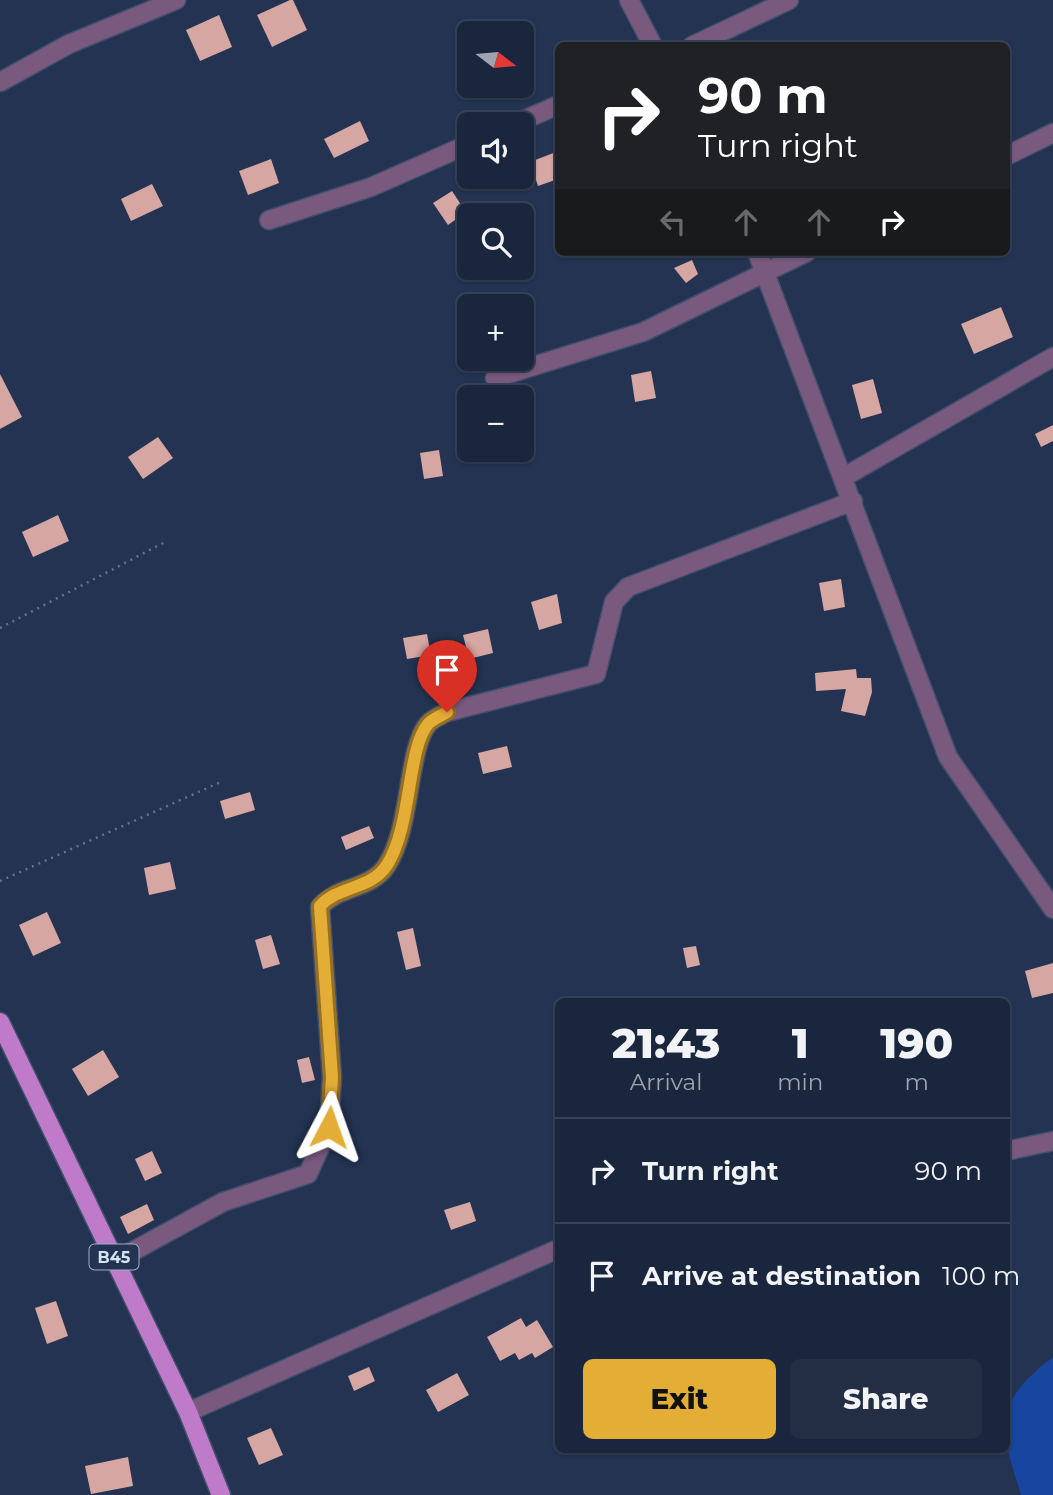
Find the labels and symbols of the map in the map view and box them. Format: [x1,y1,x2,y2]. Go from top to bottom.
north arrow [457,21,534,98]
pin [417,640,477,712]
position arrow [292,1090,366,1164]
road number: B45 [90,1245,138,1270]

